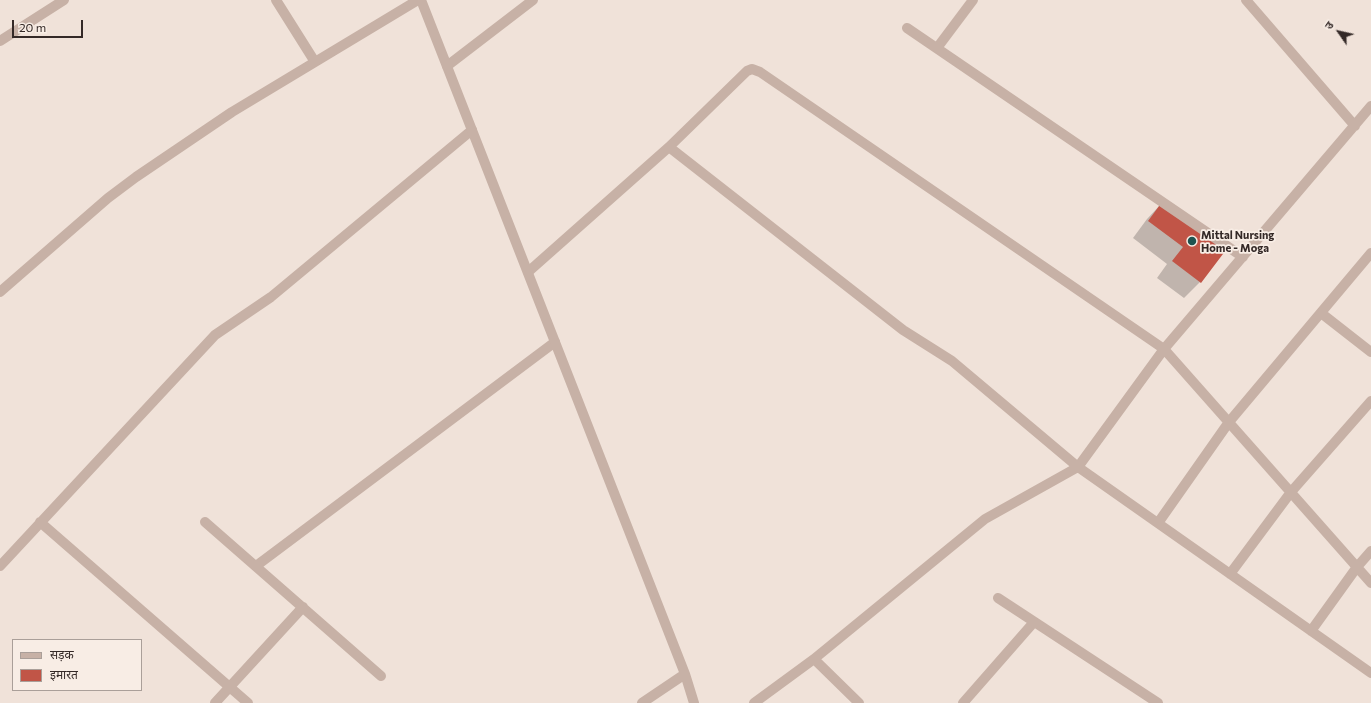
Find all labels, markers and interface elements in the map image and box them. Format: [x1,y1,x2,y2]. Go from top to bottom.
scale bar [14,12,85,38]
north arrow [1319,12,1359,52]
text: उ [1321,19,1336,31]
text: 20 m [19,20,46,34]
place label: Mittal Nursing Home - Moga [1201,228,1274,254]
marker: Mittal Nursing Home - Moga [1186,235,1198,247]
legend [12,639,142,691]
text: सड़क [50,647,74,661]
text: इमारत [50,667,78,681]

